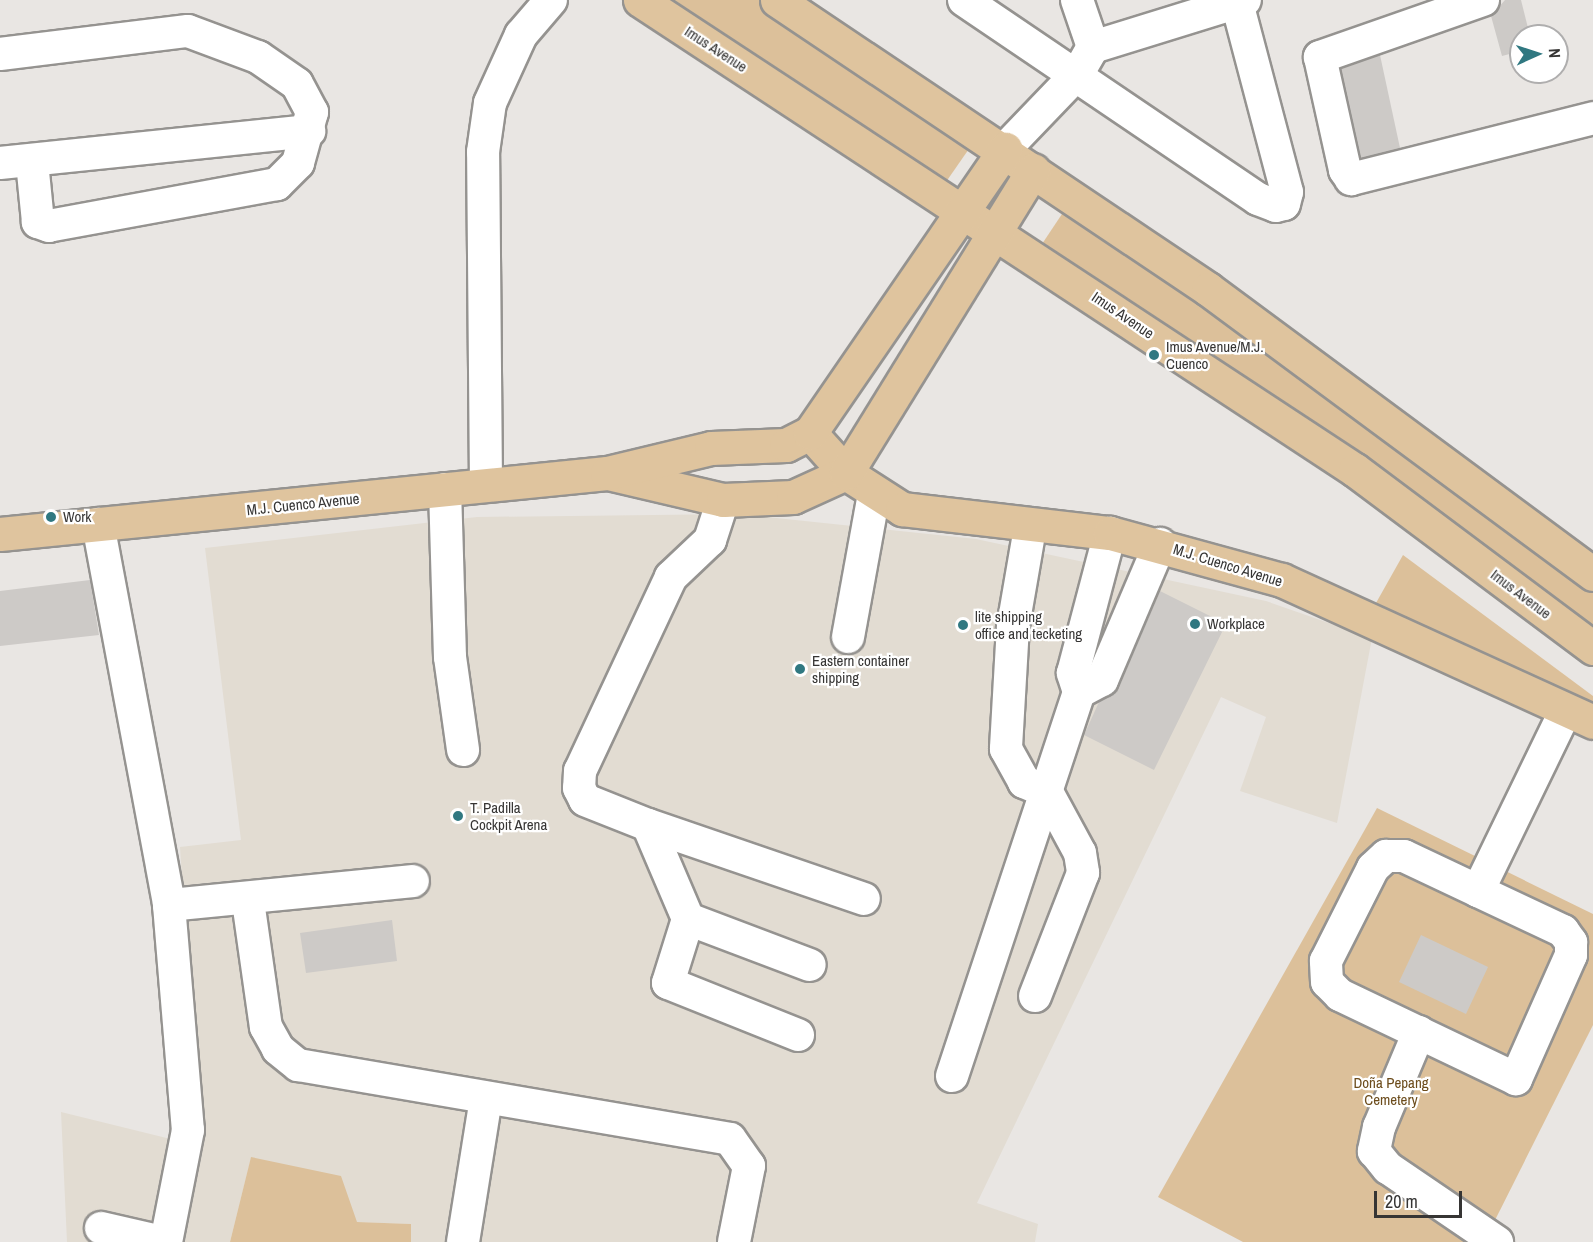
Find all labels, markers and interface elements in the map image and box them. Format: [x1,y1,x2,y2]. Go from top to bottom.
street label: Imus Avenue [681,22,751,76]
north arrow [1509,24,1569,84]
text: N [1544,48,1566,58]
street label: Imus Avenue [1088,288,1158,342]
place label: Imus Avenue/M.J. Cuenco [1166,337,1264,372]
marker: Imus Avenue/M.J. Cuenco [1147,348,1161,362]
street label: M.J. Cuenco Avenue [245,489,361,519]
place label: Work [63,508,91,526]
marker: Work [44,510,58,524]
street label: M.J. Cuenco Avenue [1171,540,1285,590]
street label: Imus Avenue [1487,565,1555,623]
place label: lite shipping office and tecketing [975,607,1082,642]
place label: Workplace [1207,615,1265,633]
marker: Workplace [1188,617,1202,631]
marker: lite shipping office and tecketing [956,618,970,632]
place label: Eastern container shipping [812,651,909,686]
marker: Eastern container shipping [793,662,807,676]
place label: T. Padilla Cockpit Arena [470,798,548,833]
marker: T. Padilla Cockpit Arena [451,809,465,823]
park label: Doña Pepang Cemetery [1353,1073,1429,1108]
scale bar [1377,1179,1466,1217]
text: 20 m [1385,1189,1418,1214]

